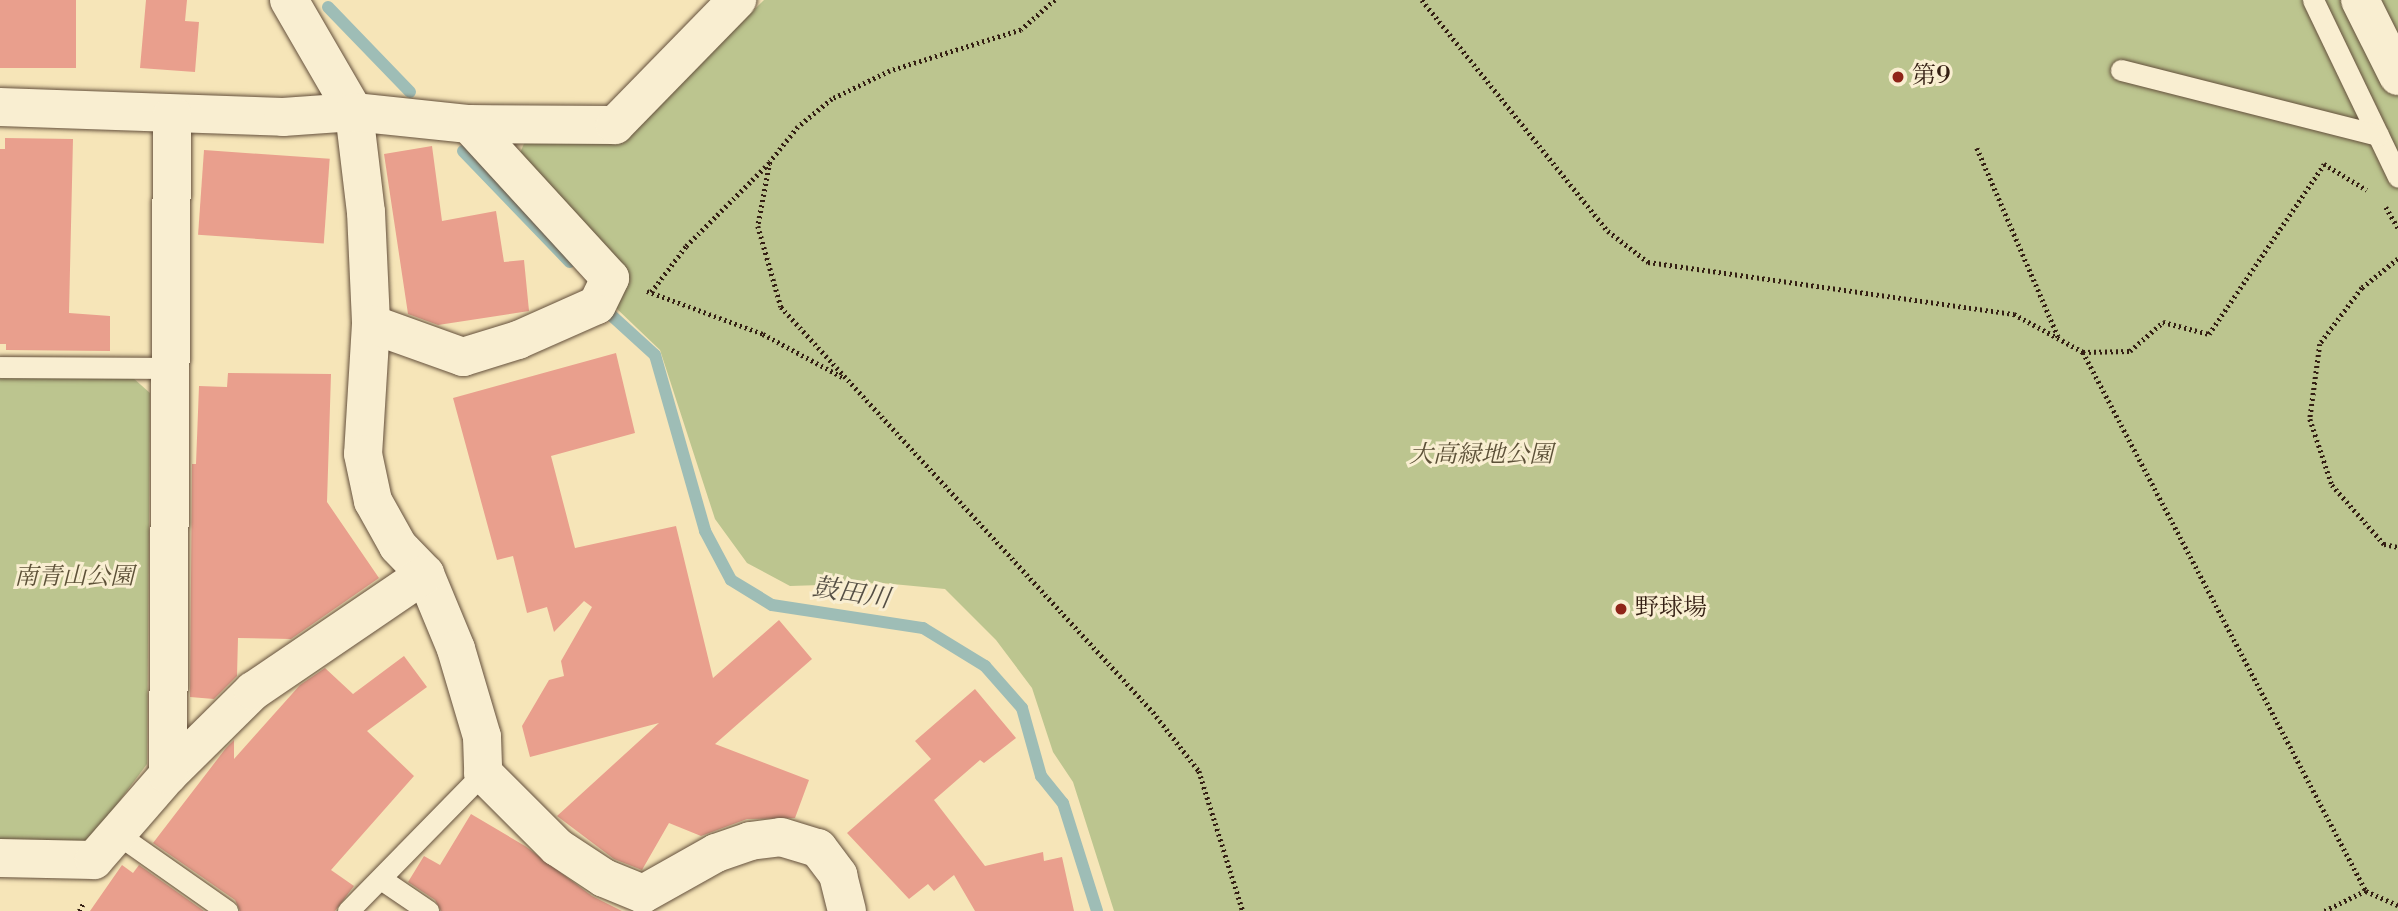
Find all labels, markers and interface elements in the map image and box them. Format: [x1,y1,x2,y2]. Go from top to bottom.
place label: 第9 [1912,63,1951,91]
marker: 第9 [1890,69,1906,85]
park label: 大高緑地公園 [1409,442,1553,470]
park label: 南青山公園 [14,564,134,592]
water label: 鼓田川 [810,572,892,616]
place label: 野球場 [1635,595,1707,623]
marker: 野球場 [1613,601,1629,617]

